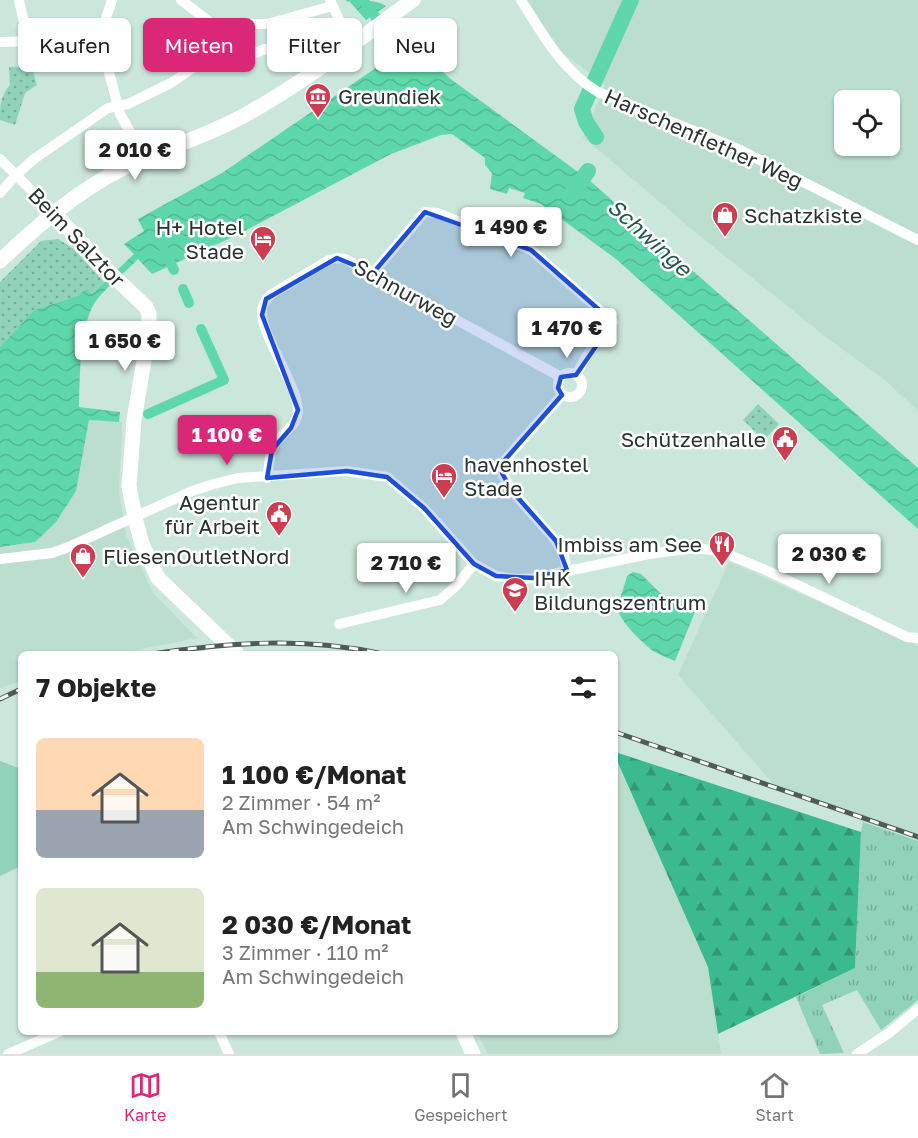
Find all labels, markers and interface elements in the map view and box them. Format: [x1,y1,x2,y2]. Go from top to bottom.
chip: Kaufen [18,18,131,72]
chip: Mieten [143,18,255,72]
chip: Filter [267,18,362,72]
chip: Neu [374,18,457,72]
museum icon: Greundiek [303,81,333,119]
place label: Greundiek [338,83,441,109]
street label: Harschenflether Weg [601,83,807,193]
map controls [834,90,900,156]
button: locate [834,90,900,156]
pin: 2 010 € [80,130,190,181]
text: 2 010 € [99,137,171,161]
street label: Beim Salztor [23,182,131,292]
water label: Schwinge [603,193,699,283]
shop icon: Schatzkiste [710,200,740,238]
place label: Schatzkiste [744,202,862,228]
pin: 1 490 € [456,207,566,258]
place label: H+ Hotel Stade [155,214,244,264]
text: 1 490 € [475,214,547,238]
hotel icon: H+ Hotel Stade [248,224,278,262]
street label: Schnurweg [350,253,462,331]
pin: 1 470 € [512,308,622,359]
text: 1 470 € [532,315,602,339]
pin: 1 650 € [70,321,180,372]
text: 1 650 € [89,328,161,352]
pin: 1 100 € [172,415,282,466]
text: 1 100 € [192,422,262,446]
public building icon: Schützenhalle [770,424,800,462]
place label: Schützenhalle [621,426,766,452]
place label: havenhostel Stade [464,451,589,501]
hotel icon: havenhostel Stade [429,461,459,499]
place label: Agentur für Arbeit [165,489,260,539]
public building icon: Agentur für Arbeit [264,499,294,537]
restaurant icon: Imbiss am See [707,529,737,567]
place label: Imbiss am See [557,531,702,557]
pin: 2 030 € [774,534,884,585]
shop icon: FliesenOutletNord [68,541,98,579]
text: 2 030 € [792,541,866,565]
place label: FliesenOutletNord [103,543,289,569]
pin: 2 710 € [351,543,461,594]
text: 2 710 € [371,550,441,574]
place label: IHK Bildungszentrum [534,565,706,615]
school or university icon: IHK Bildungszentrum [500,575,530,613]
icon: filters [567,671,600,704]
text: 7 Objekte [36,672,156,703]
text: 1 100 €/Monat [222,759,406,790]
icon: home [84,762,156,834]
text: 2 Zimmer · 54 m² [222,790,380,814]
text: Am Schwingedeich [222,814,404,838]
text: 2 030 €/Monat [222,909,411,940]
icon: home [84,912,156,984]
text: 3 Zimmer · 110 m² [222,940,389,964]
text: Am Schwingedeich [222,964,404,988]
tab: Karte [124,1069,166,1125]
tab: Gespeichert [414,1069,508,1125]
tab: Start [756,1069,794,1125]

